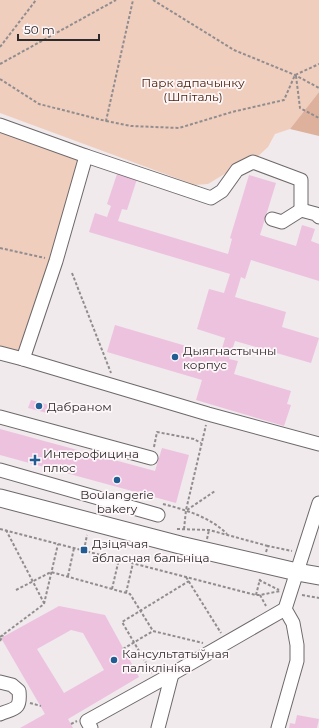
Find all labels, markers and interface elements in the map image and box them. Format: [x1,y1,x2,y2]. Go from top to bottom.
scale bar [18,16,99,42]
text: 50 m [24,22,55,37]
park label: Парк адпачынку (Шпіталь) [141,75,245,104]
place label: Дыягнастычны корпус [183,343,276,372]
marker: Дыягнастычны корпус [170,352,180,362]
place label: Дабраном [47,399,112,414]
marker: Дабраном [34,401,44,411]
place label: Интерофицина плюс [43,446,139,475]
marker: Интерофицина плюс [30,455,40,465]
marker: Boulangerie bakery [112,475,122,485]
place label: Boulangerie bakery [80,487,154,516]
place label: Дзіцячая абласная бальніца [92,536,210,565]
marker: Дзіцячая абласная бальніца [79,545,89,555]
place label: Кансультатыўная паліклініка [122,646,229,675]
marker: Кансультатыўная паліклініка [109,655,119,665]

